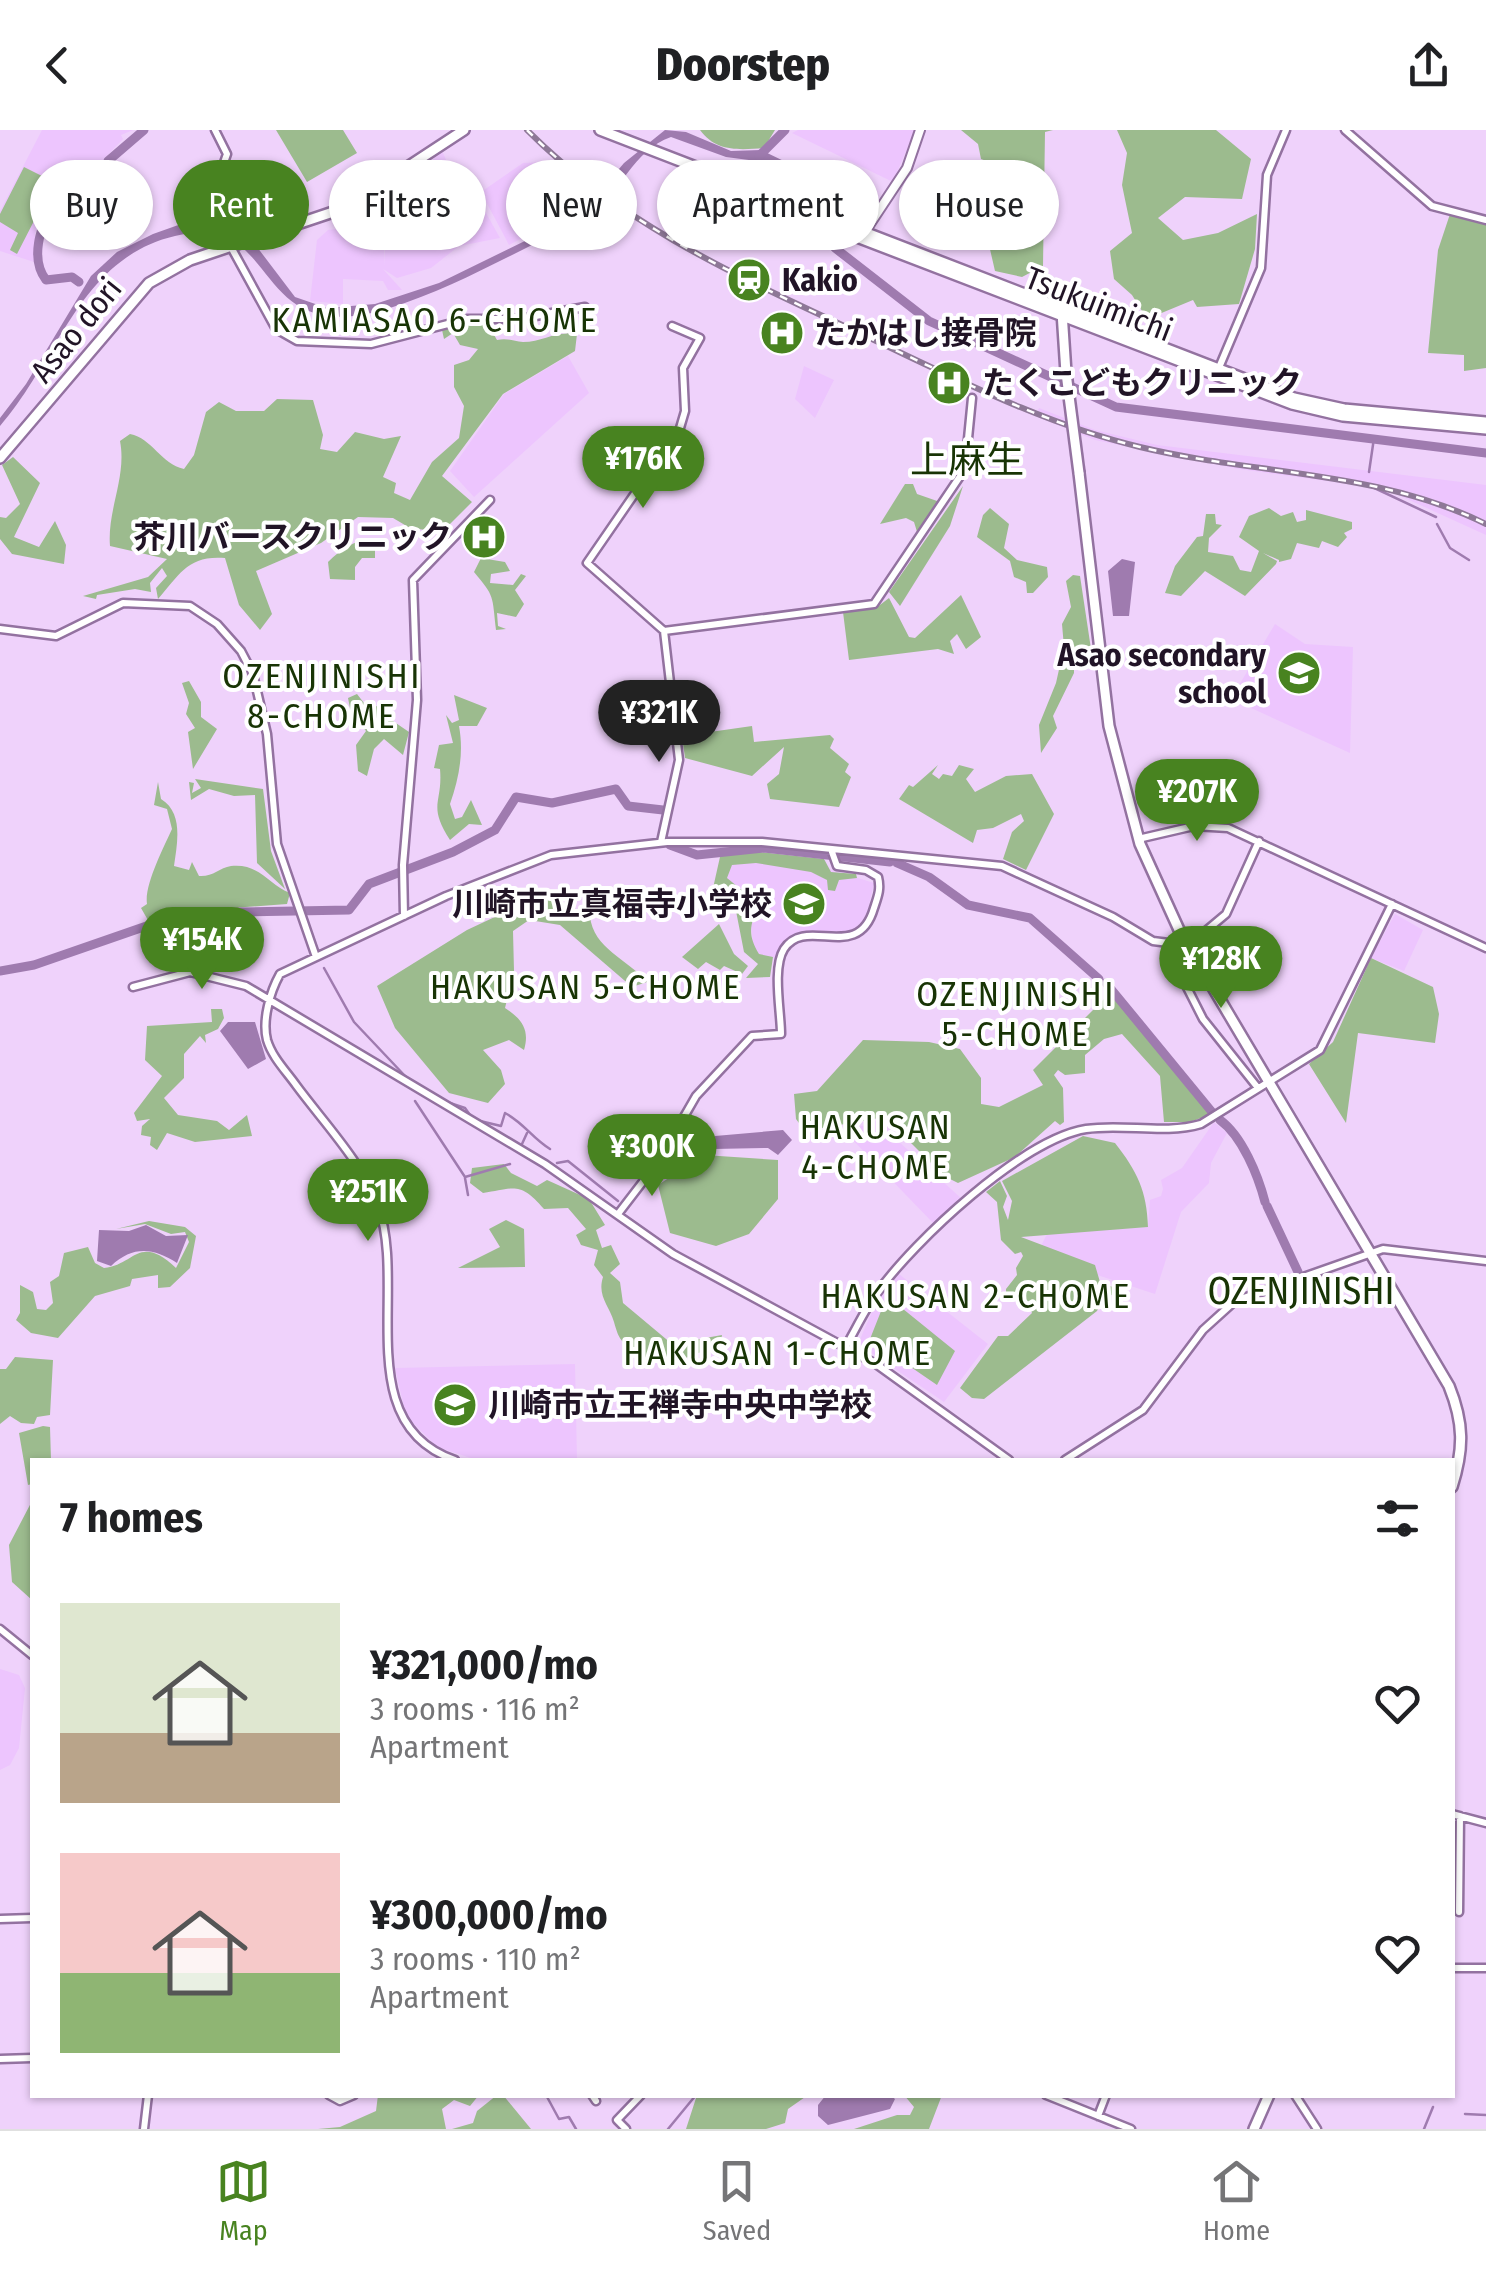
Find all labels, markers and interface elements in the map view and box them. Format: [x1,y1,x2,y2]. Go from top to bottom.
icon: back [30,38,85,93]
text: Doorstep [656,38,830,92]
icon: share [1401,38,1456,93]
chip: Buy [30,160,153,250]
chip: Rent [173,160,309,250]
chip: Filters [329,160,486,250]
chip: New [506,160,637,250]
chip: Apartment [657,160,879,250]
chip: House [899,160,1059,250]
station icon: Kakio [726,257,772,303]
street label: Tsukuimichi [1020,259,1178,349]
place label: Kakio [782,261,858,299]
street label: Asao dori [22,270,130,390]
district label: KAMIASAO 6-CHOME [271,299,599,341]
hospital icon: たかはし接骨院 [759,310,805,356]
place label: たかはし接骨院 [814,314,1037,352]
hospital icon: たくこどもクリニック [926,360,972,406]
place label: たくこどもクリニック [982,364,1302,402]
pin: ¥176K [573,426,713,511]
district label: 上麻生 [910,437,1024,483]
text: ¥176K [604,439,682,477]
hospital icon: 芥川バースクリニック [461,514,507,560]
place label: 芥川バースクリニック [134,518,452,556]
place label: Asao secondary school [1056,636,1267,711]
school or university icon: Asao secondary school [1276,650,1322,696]
district label: OZENJINISHI 8-CHOME [222,655,422,737]
pin: ¥321K [589,680,729,765]
text: ¥321K [620,693,698,731]
pin: ¥207K [1127,759,1267,844]
text: ¥207K [1157,772,1237,810]
school or university icon: 川崎市立真福寺小学校 [781,881,827,927]
place label: 川崎市立真福寺小学校 [452,885,772,923]
pin: ¥154K [132,907,272,992]
text: ¥154K [162,920,242,958]
pin: ¥128K [1151,926,1291,1011]
text: ¥128K [1181,939,1261,977]
district label: HAKUSAN 5-CHOME [430,966,742,1008]
district label: OZENJINISHI 5-CHOME [916,973,1116,1055]
district label: HAKUSAN 4-CHOME [800,1106,952,1188]
pin: ¥300K [582,1114,722,1199]
text: ¥300K [610,1127,694,1165]
pin: ¥251K [298,1159,438,1244]
text: ¥251K [330,1172,407,1210]
district label: OZENJINISHI [1208,1268,1394,1314]
district label: HAKUSAN 2-CHOME [820,1275,1132,1317]
district label: HAKUSAN 1-CHOME [623,1332,933,1374]
school or university icon: 川崎市立王禅寺中央中学校 [432,1382,478,1428]
place label: 川崎市立王禅寺中央中学校 [488,1386,872,1424]
icon: filters [1370,1491,1425,1546]
text: 7 homes [60,1493,203,1543]
text: ¥321,000/mo [370,1640,598,1690]
icon: home [140,1643,260,1763]
icon: heart [1370,1676,1425,1731]
text: 3 rooms · 116 m² [370,1690,580,1728]
text: Apartment [370,1728,509,1766]
text: ¥300,000/mo [370,1890,608,1940]
icon: home [140,1893,260,2013]
icon: heart [1370,1926,1425,1981]
text: 3 rooms · 110 m² [370,1940,581,1978]
text: Apartment [370,1978,509,2016]
tab: Map [216,2154,271,2247]
tab: Saved [703,2154,771,2247]
tab: Home [1203,2154,1270,2247]

